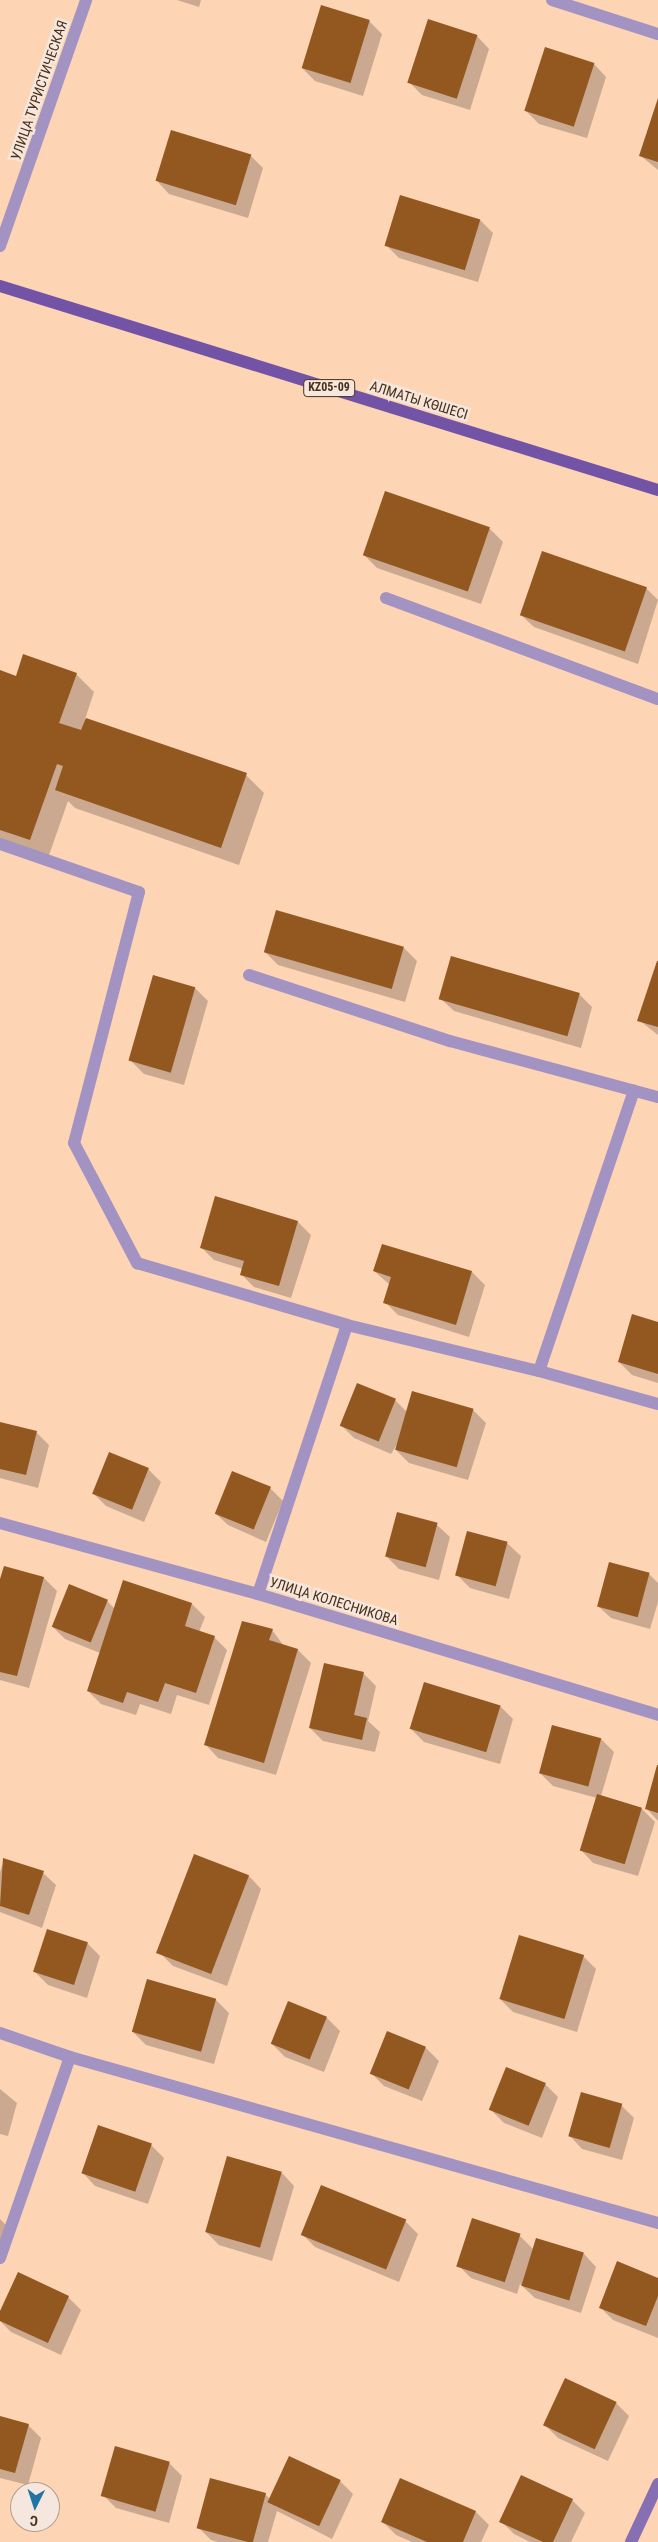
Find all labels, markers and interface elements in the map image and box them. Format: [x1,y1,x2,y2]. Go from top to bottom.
street label: УЛИЦА ТУРИСТИЧЕСКАЯ [7,18,71,162]
street label: АЛМАТЫ КӨШЕСІ [368,377,470,423]
road number: KZ05-09 [303,378,355,398]
street label: УЛИЦА КОЛЕСНИКОВА [268,1573,400,1629]
north arrow [10,2482,60,2532]
text: С [29,2513,39,2529]

